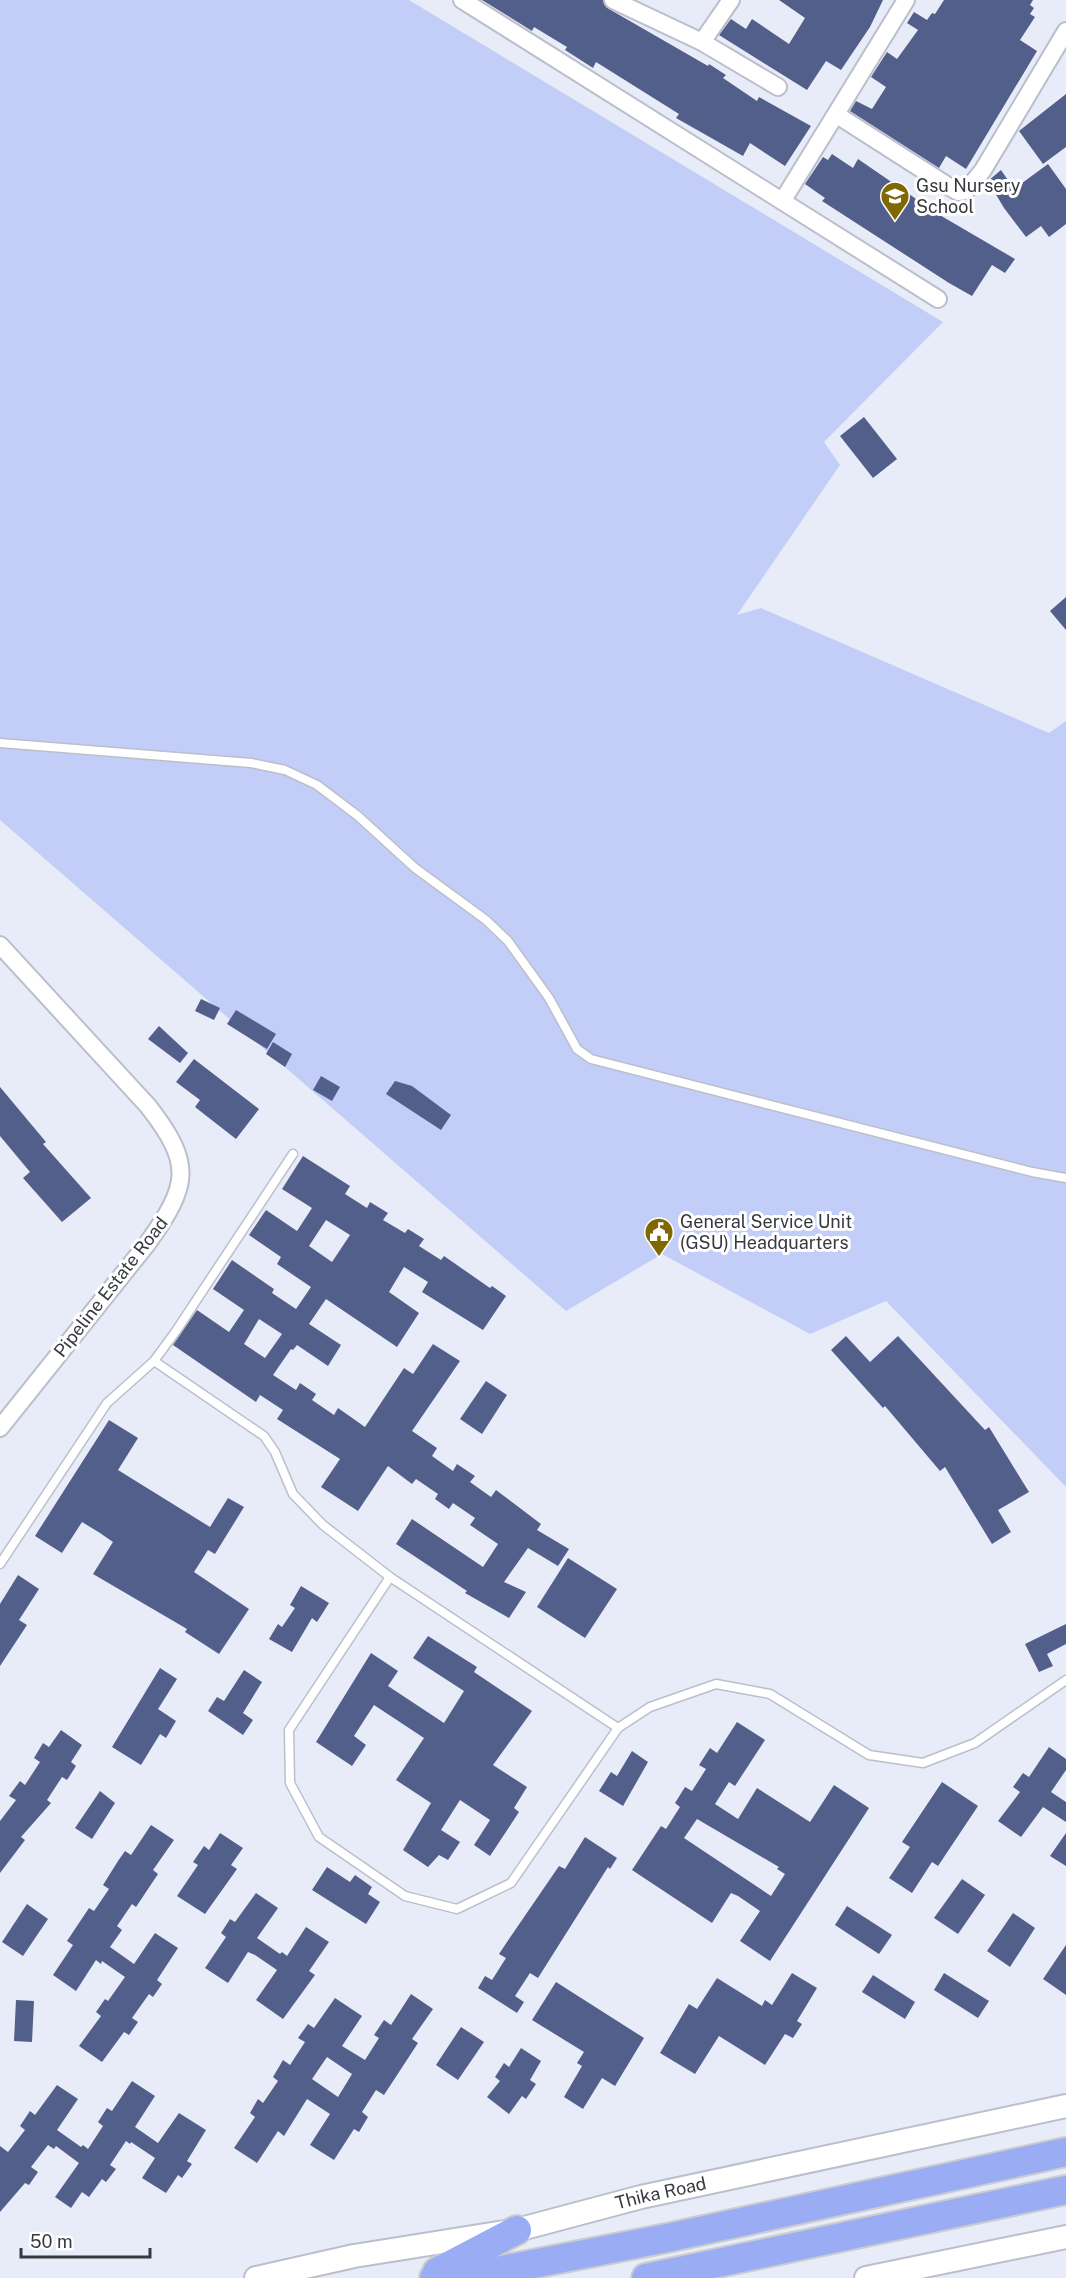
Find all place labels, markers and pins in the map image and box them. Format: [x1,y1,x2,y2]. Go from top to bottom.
place label: Gsu Nursery School [916,175,1021,217]
school or university icon: Gsu Nursery School [879,180,911,222]
place label: General Service Unit (GSU) Headquarters [680,1211,852,1253]
public building icon: General Service Unit (GSU) Headquarters [643,1216,675,1258]

